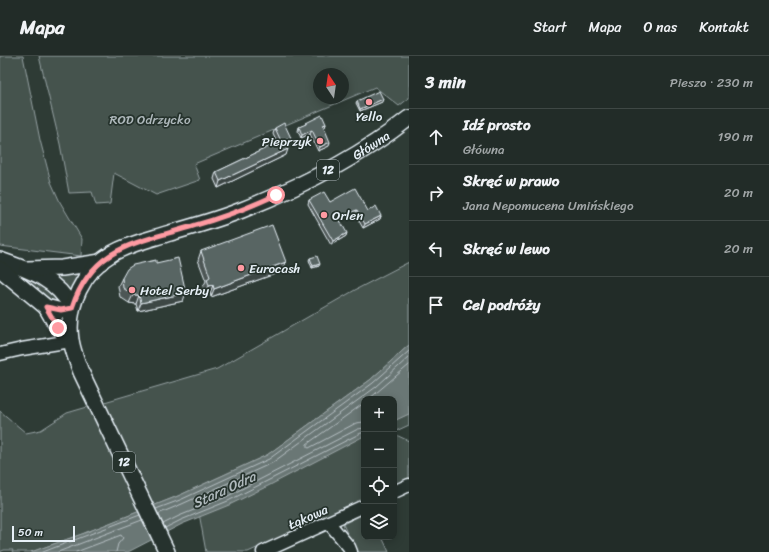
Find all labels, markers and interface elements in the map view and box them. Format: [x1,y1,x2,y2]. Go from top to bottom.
text: Mapa [20,11,65,44]
text: Start [533,15,567,40]
text: Mapa [589,15,621,40]
text: O nas [643,15,677,40]
text: Kontakt [699,15,749,40]
text: 3 min [425,67,466,97]
north arrow [313,68,349,104]
text: Pieszo · 230 m [670,71,753,94]
marker: Yello [364,97,374,107]
place label: Yello [356,105,383,128]
park label: ROD Odrzycko [110,108,191,131]
text: Idź prosto [463,112,531,138]
street label: Główna [347,124,395,166]
text: 190 m [718,125,753,148]
icon: ahead [425,126,447,148]
place label: Pieprzyk [262,130,312,153]
marker: Pieprzyk [315,136,325,146]
text: Główna [463,138,504,161]
road number: 12 [317,160,339,180]
text: Skręć w prawo [463,168,559,194]
text: 20 m [724,181,753,204]
icon: right [425,182,447,204]
route start [267,186,285,204]
text: Jana Nepomucena Umińskiego [463,194,634,217]
place label: Orlen [332,204,363,227]
marker: Orlen [319,210,329,220]
text: Skręć w lewo [463,236,550,262]
text: 20 m [724,237,753,260]
icon: left [425,238,447,260]
place label: Eurocash [249,257,300,280]
marker: Eurocash [236,263,246,273]
place label: Hotel Serby [140,279,209,302]
marker: Hotel Serby [127,285,137,295]
text: Cel podróży [463,292,540,318]
icon: arrive [425,294,447,316]
route end [49,319,67,337]
map controls [361,396,397,540]
button: + [361,396,397,432]
button: − [361,432,397,468]
road number: 12 [113,452,135,472]
water label: Stara Odra [188,464,262,516]
button: locate [361,468,397,504]
street label: Łąkowa [284,498,332,536]
button: layers [361,504,397,540]
text: 50 m [18,523,43,542]
scale bar [12,524,75,543]

